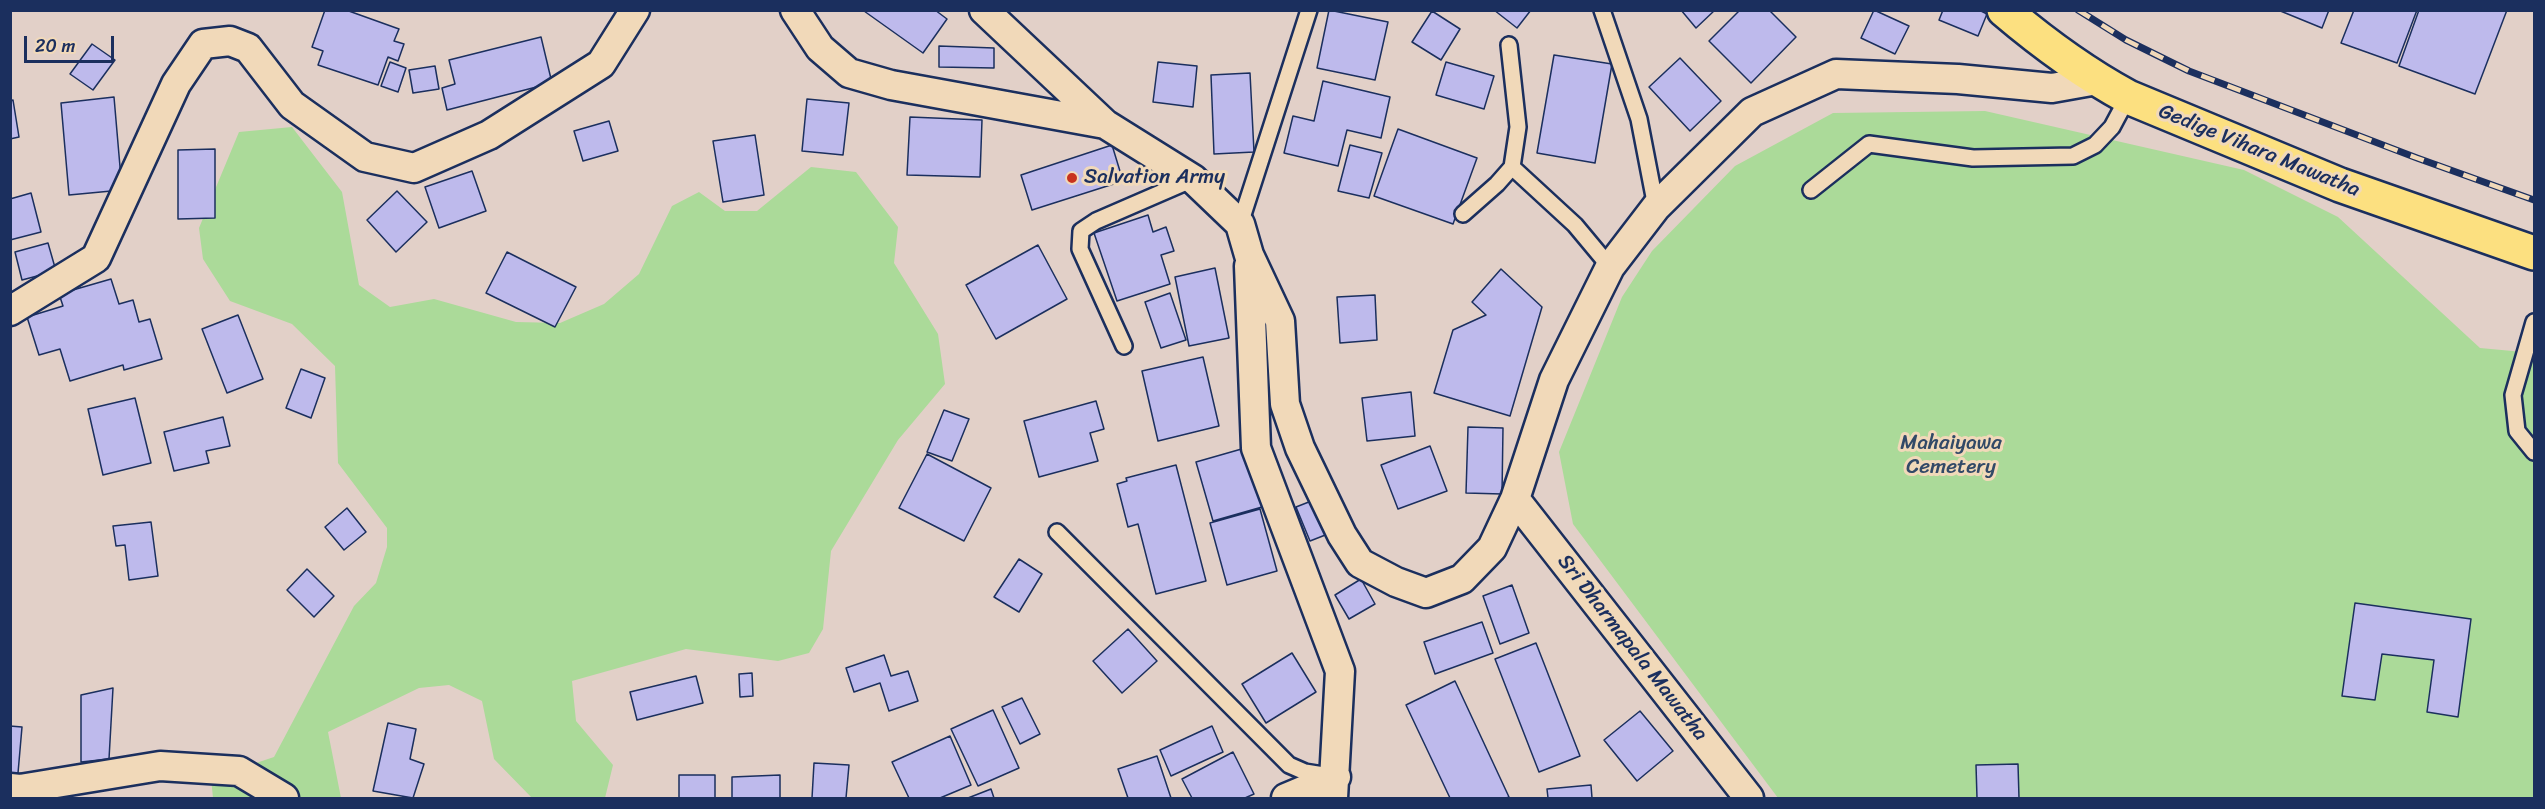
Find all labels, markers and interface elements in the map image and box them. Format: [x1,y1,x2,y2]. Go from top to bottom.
scale bar [27,24,117,62]
text: 20 m [35,30,75,62]
street label: Gedige Vihara Mawatha [2155,99,2363,203]
place label: Salvation Army [1084,165,1225,191]
marker: Salvation Army [1065,171,1079,185]
park label: Mahaiyawa Cemetery [1900,431,2002,481]
street label: Sri Dharmapala Mawatha [1551,550,1713,746]

